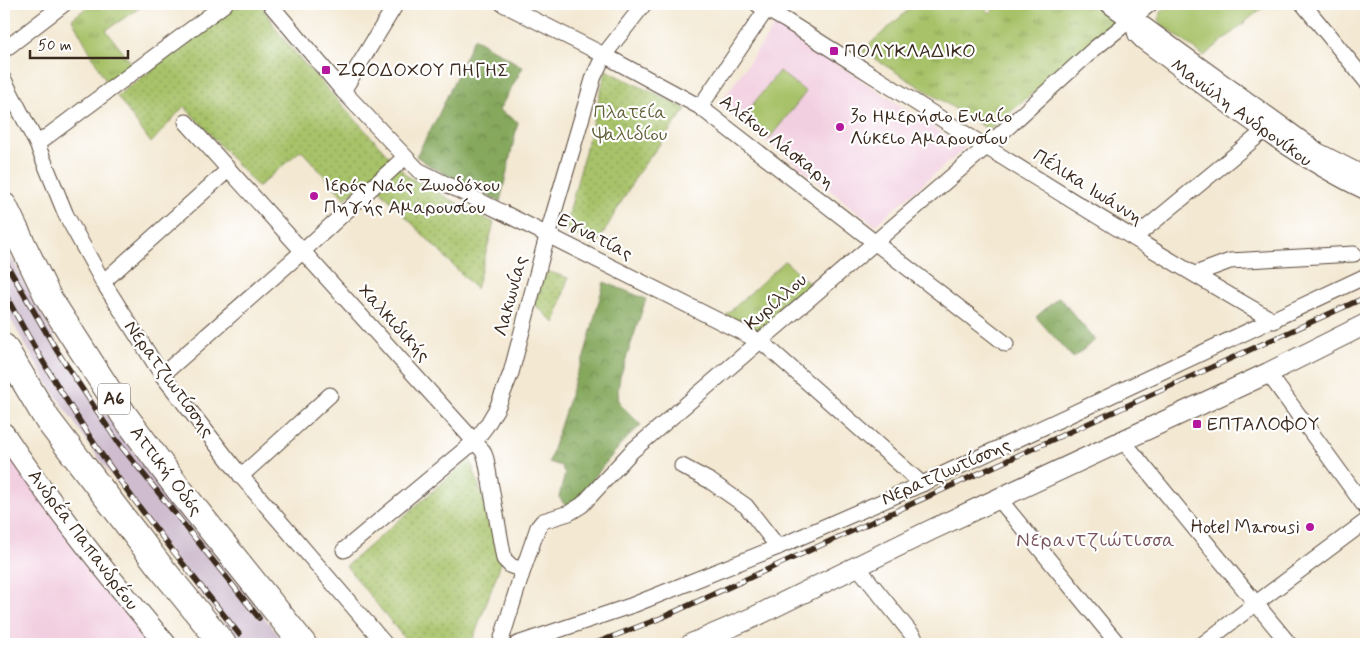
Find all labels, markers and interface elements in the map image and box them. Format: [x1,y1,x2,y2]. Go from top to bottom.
scale bar [30,28,128,60]
text: 50 m [38,36,72,56]
place label: ΠΟΛΥΚΛΑΔΙΚΟ [844,39,976,64]
marker: ΠΟΛΥΚΛΑΔΙΚΟ [828,45,840,57]
street label: Μανώλη Ανδρονίκου [1165,53,1317,173]
place label: ΖΩΟΔΟΧΟΥ ΠΗΓΗΣ [336,58,509,83]
marker: ΖΩΟΔΟΧΟΥ ΠΗΓΗΣ [320,64,332,76]
street label: Αλέκου Λάσκαρη [714,89,840,195]
park label: Πλατεία Ψαλιδίου [592,100,667,147]
place label: 3ο Ημερήσιο Ενιαίο Λύκειο Αμαρουσίου [850,104,1012,151]
marker: 3ο Ημερήσιο Ενιαίο Λύκειο Αμαρουσίου [834,121,846,133]
street label: Πέλικα Ιωάννη [1028,143,1148,231]
place label: Ιερός Ναός Ζωοδόχου Πηγής Αμαρουσίου [324,173,500,220]
marker: Ιερός Ναός Ζωοδόχου Πηγής Αμαρουσίου [308,190,320,202]
street label: Εγνατίας [553,207,637,267]
street label: Λακωνίας [488,253,534,339]
street label: Κυρίλλου [739,268,813,336]
street label: Χαλκιδικής [352,279,436,367]
street label: Νερατζιωτίσσης [118,315,220,443]
road number: Α6 [98,384,130,414]
place label: ΕΠΤΑΛΟΦΟΥ [1207,412,1320,437]
marker: ΕΠΤΑΛΟΦΟΥ [1191,418,1203,430]
street label: Αττική Οδός [124,421,208,521]
street label: Νερατζιωτίσσης [877,432,1015,512]
street label: Ανδρέα Παπανδρέου [22,465,144,615]
place label: Hotel Marousi [1191,515,1300,540]
marker: Hotel Marousi [1304,521,1316,533]
district label: Νεραντζιώτισσα [1016,527,1176,554]

